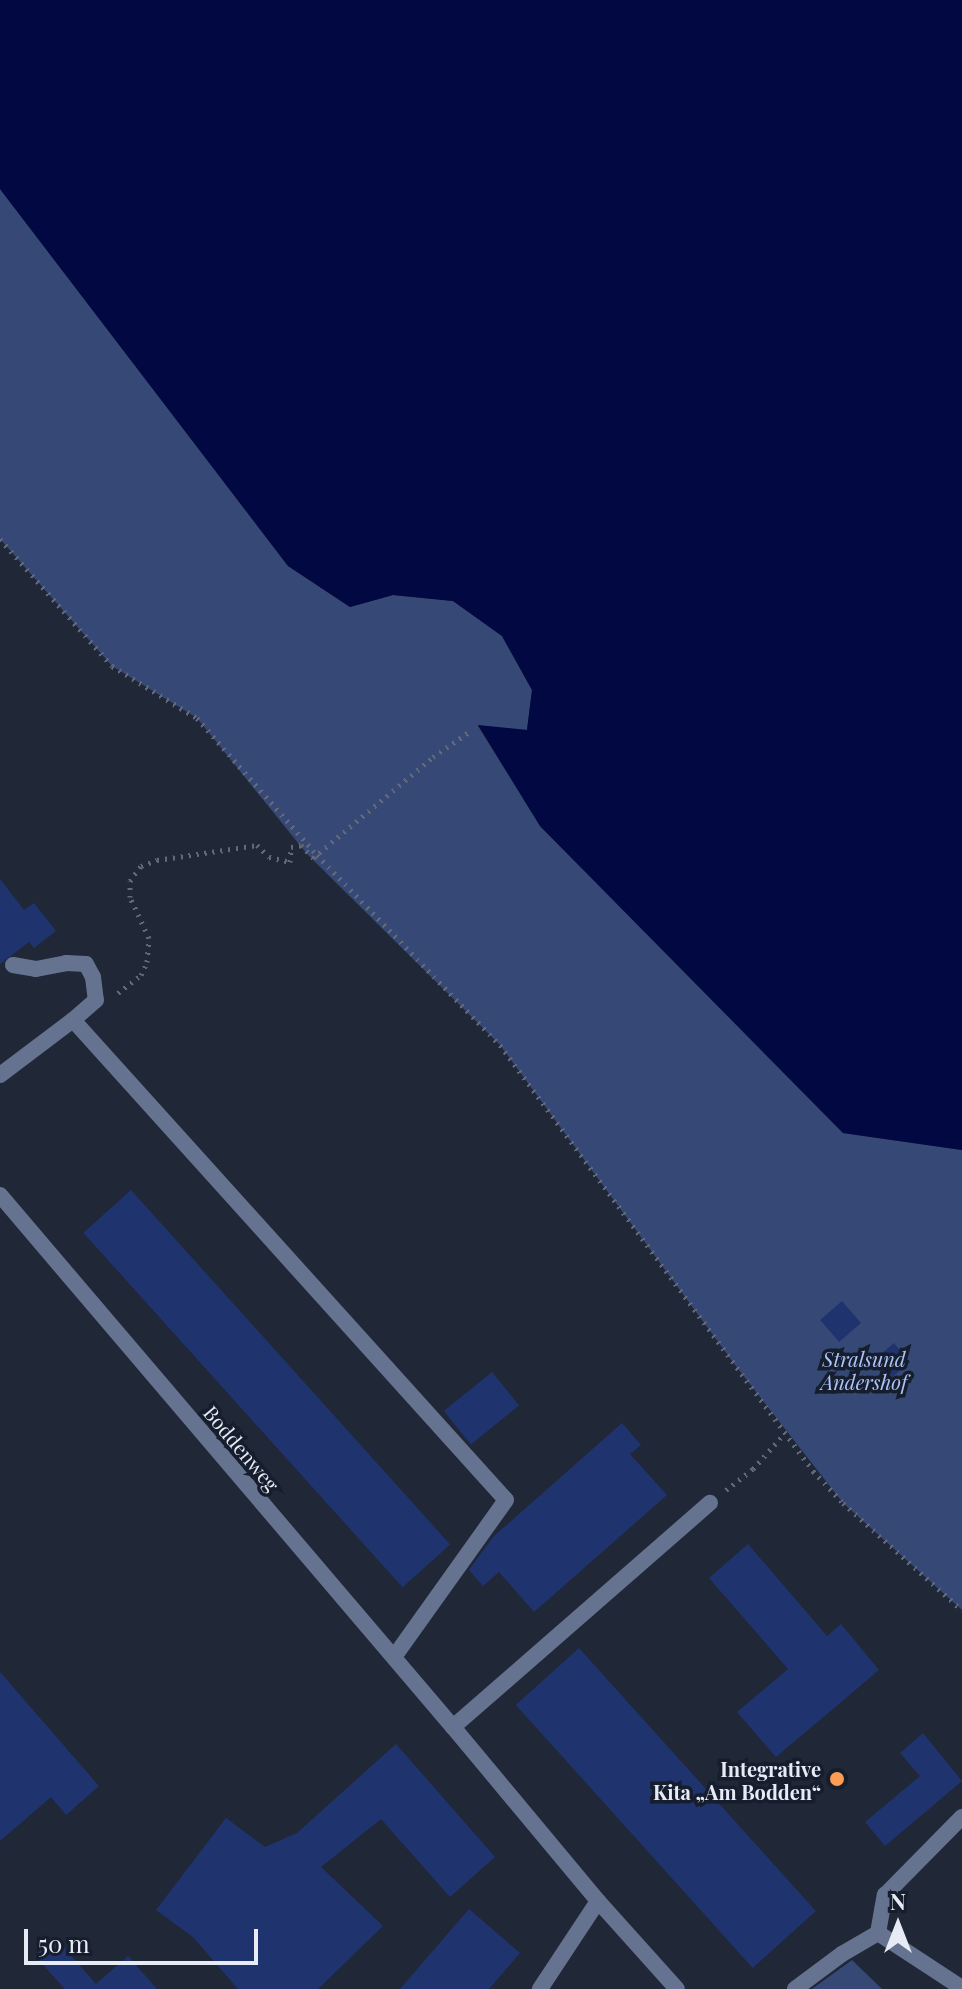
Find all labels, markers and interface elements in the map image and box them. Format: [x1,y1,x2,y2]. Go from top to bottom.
park label: Stralsund Andershof [821,1346,907,1393]
street label: Boddenweg [199,1400,285,1496]
place label: Integrative Kita „Am Bodden“ [653,1756,821,1803]
marker: Integrative Kita „Am Bodden“ [828,1770,846,1788]
north arrow [858,1885,938,1965]
text: N [890,1886,906,1916]
scale bar [28,1913,262,1963]
text: 50 m [38,1927,90,1959]

